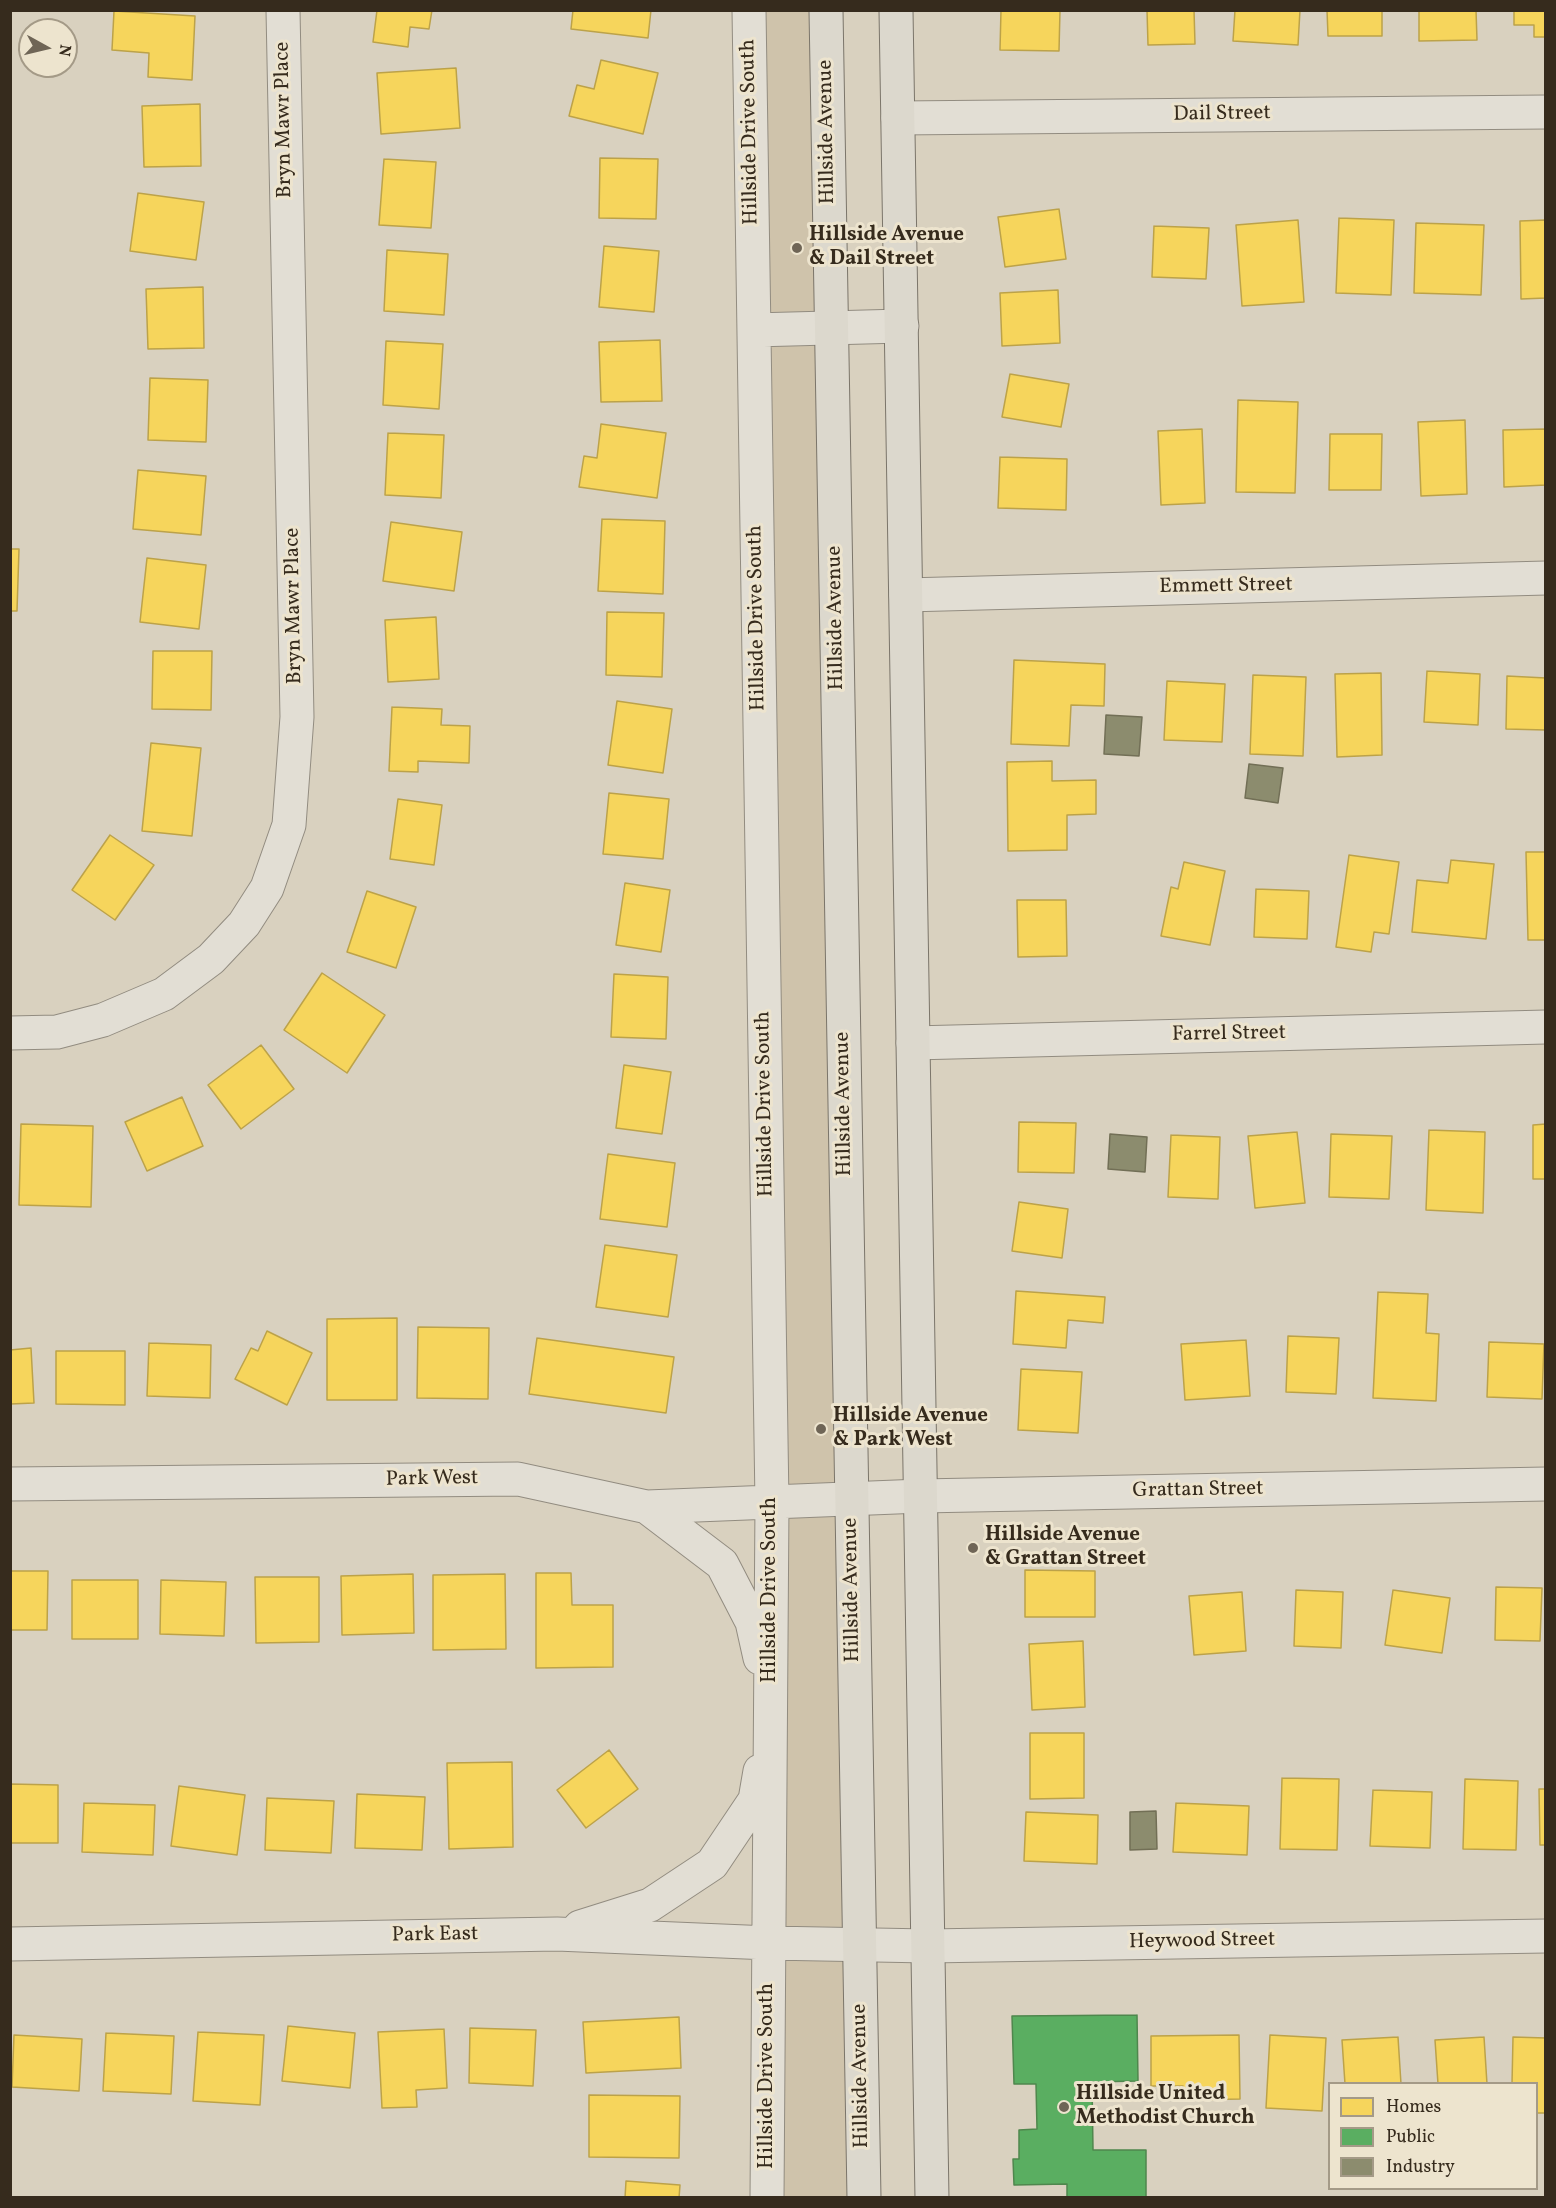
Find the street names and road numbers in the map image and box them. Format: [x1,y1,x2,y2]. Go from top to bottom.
street label: Hillside Drive South [737,39,765,225]
street label: Bryn Mawr Place [271,41,299,199]
street label: Hillside Avenue [814,59,842,205]
street label: Dail Street [1173,102,1271,128]
street label: Hillside Drive South [744,525,772,711]
street label: Bryn Mawr Place [281,527,309,685]
street label: Hillside Avenue [823,545,851,691]
street label: Emmett Street [1159,573,1293,601]
street label: Hillside Drive South [752,1011,780,1197]
street label: Farrel Street [1172,1021,1286,1049]
street label: Hillside Avenue [831,1031,859,1177]
street label: Park West [385,1467,479,1493]
street label: Grattan Street [1132,1477,1264,1505]
street label: Hillside Drive South [758,1497,784,1683]
street label: Hillside Avenue [839,1517,867,1663]
street label: Park East [392,1923,478,1949]
street label: Heywood Street [1129,1928,1275,1956]
street label: Hillside Drive South [755,1983,781,2169]
street label: Hillside Avenue [848,2003,876,2149]

